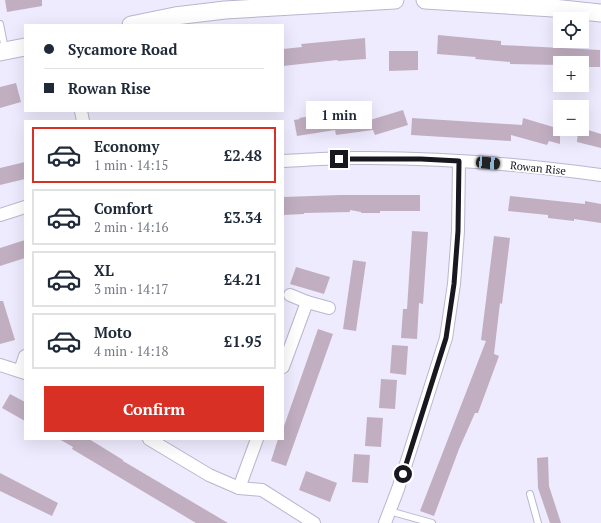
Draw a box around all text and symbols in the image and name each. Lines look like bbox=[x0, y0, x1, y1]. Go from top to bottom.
map controls bbox=[553, 12, 589, 136]
button: locate bbox=[553, 12, 589, 48]
text: Sycamore Road bbox=[68, 39, 177, 59]
button: + bbox=[553, 56, 589, 92]
text: Rowan Rise bbox=[68, 78, 151, 98]
button: − bbox=[553, 100, 589, 136]
callout: 1 min bbox=[306, 101, 372, 129]
text: 1 min bbox=[321, 106, 357, 124]
text: Economy bbox=[94, 136, 159, 156]
icon: car bbox=[46, 137, 82, 173]
text: £2.48 bbox=[224, 145, 262, 165]
route end bbox=[330, 150, 348, 168]
text: 1 min · 14:15 bbox=[94, 156, 168, 174]
car bbox=[476, 156, 500, 170]
street label: Rowan Rise bbox=[509, 158, 567, 178]
text: Comfort bbox=[94, 198, 153, 218]
icon: car bbox=[46, 199, 82, 235]
text: £3.34 bbox=[224, 207, 262, 227]
text: 2 min · 14:16 bbox=[94, 218, 168, 236]
text: XL bbox=[94, 260, 114, 280]
icon: car bbox=[46, 261, 82, 297]
text: £4.21 bbox=[224, 269, 262, 289]
text: 3 min · 14:17 bbox=[94, 280, 168, 298]
text: Moto bbox=[94, 322, 132, 342]
icon: car bbox=[46, 323, 82, 359]
text: £1.95 bbox=[224, 331, 262, 351]
text: 4 min · 14:18 bbox=[94, 342, 168, 360]
button: Confirm bbox=[44, 386, 264, 432]
route start bbox=[394, 465, 412, 483]

